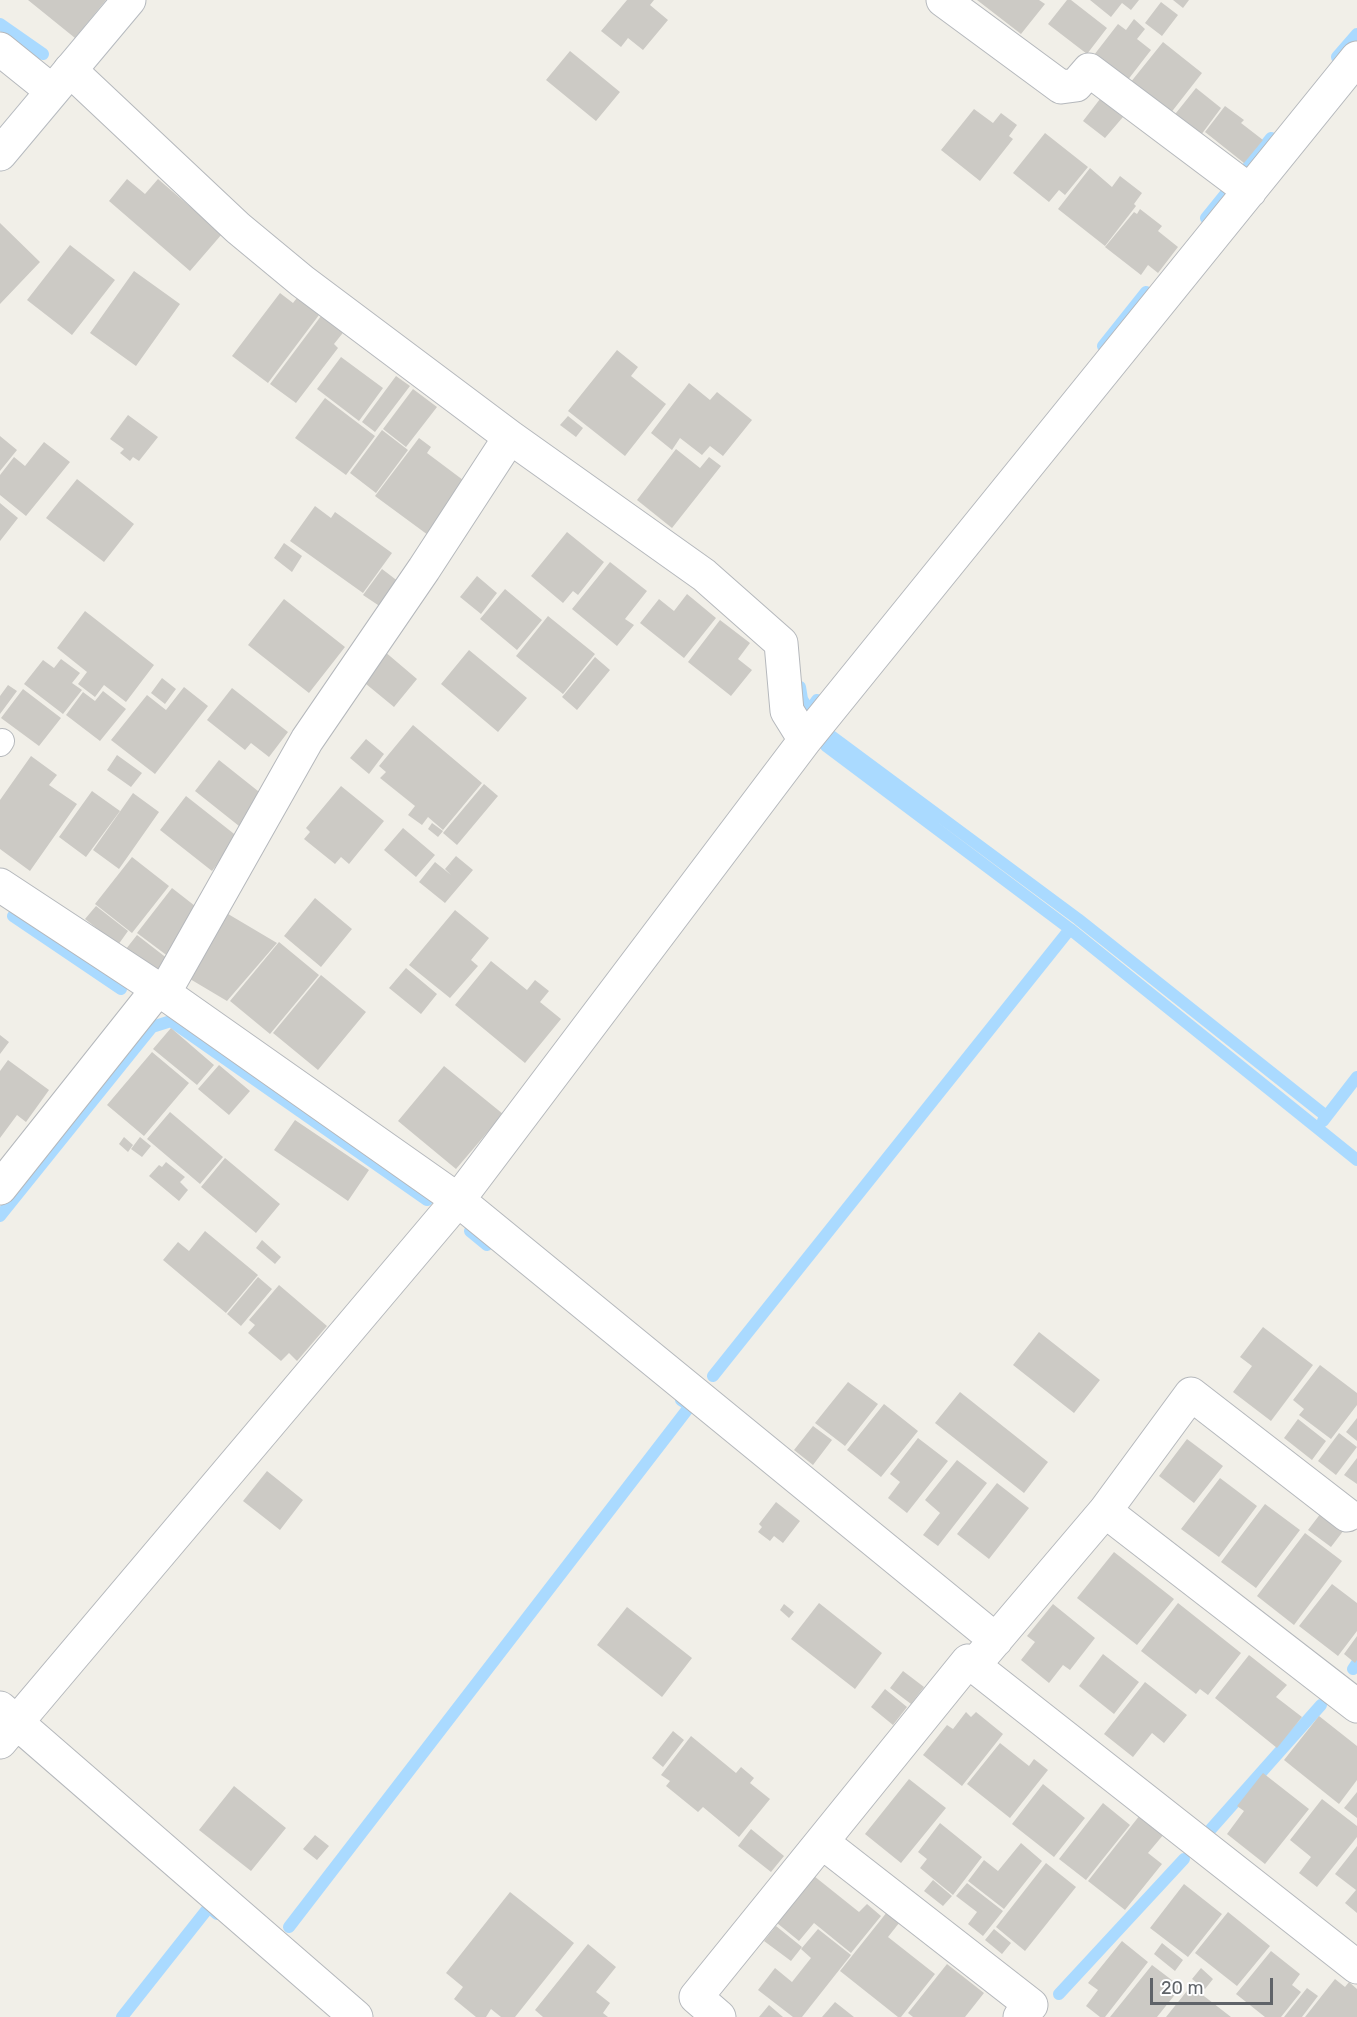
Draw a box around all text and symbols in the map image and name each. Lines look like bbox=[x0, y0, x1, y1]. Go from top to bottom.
scale bar bbox=[1153, 1966, 1276, 2004]
text: 20 m bbox=[1161, 1977, 1203, 1999]

